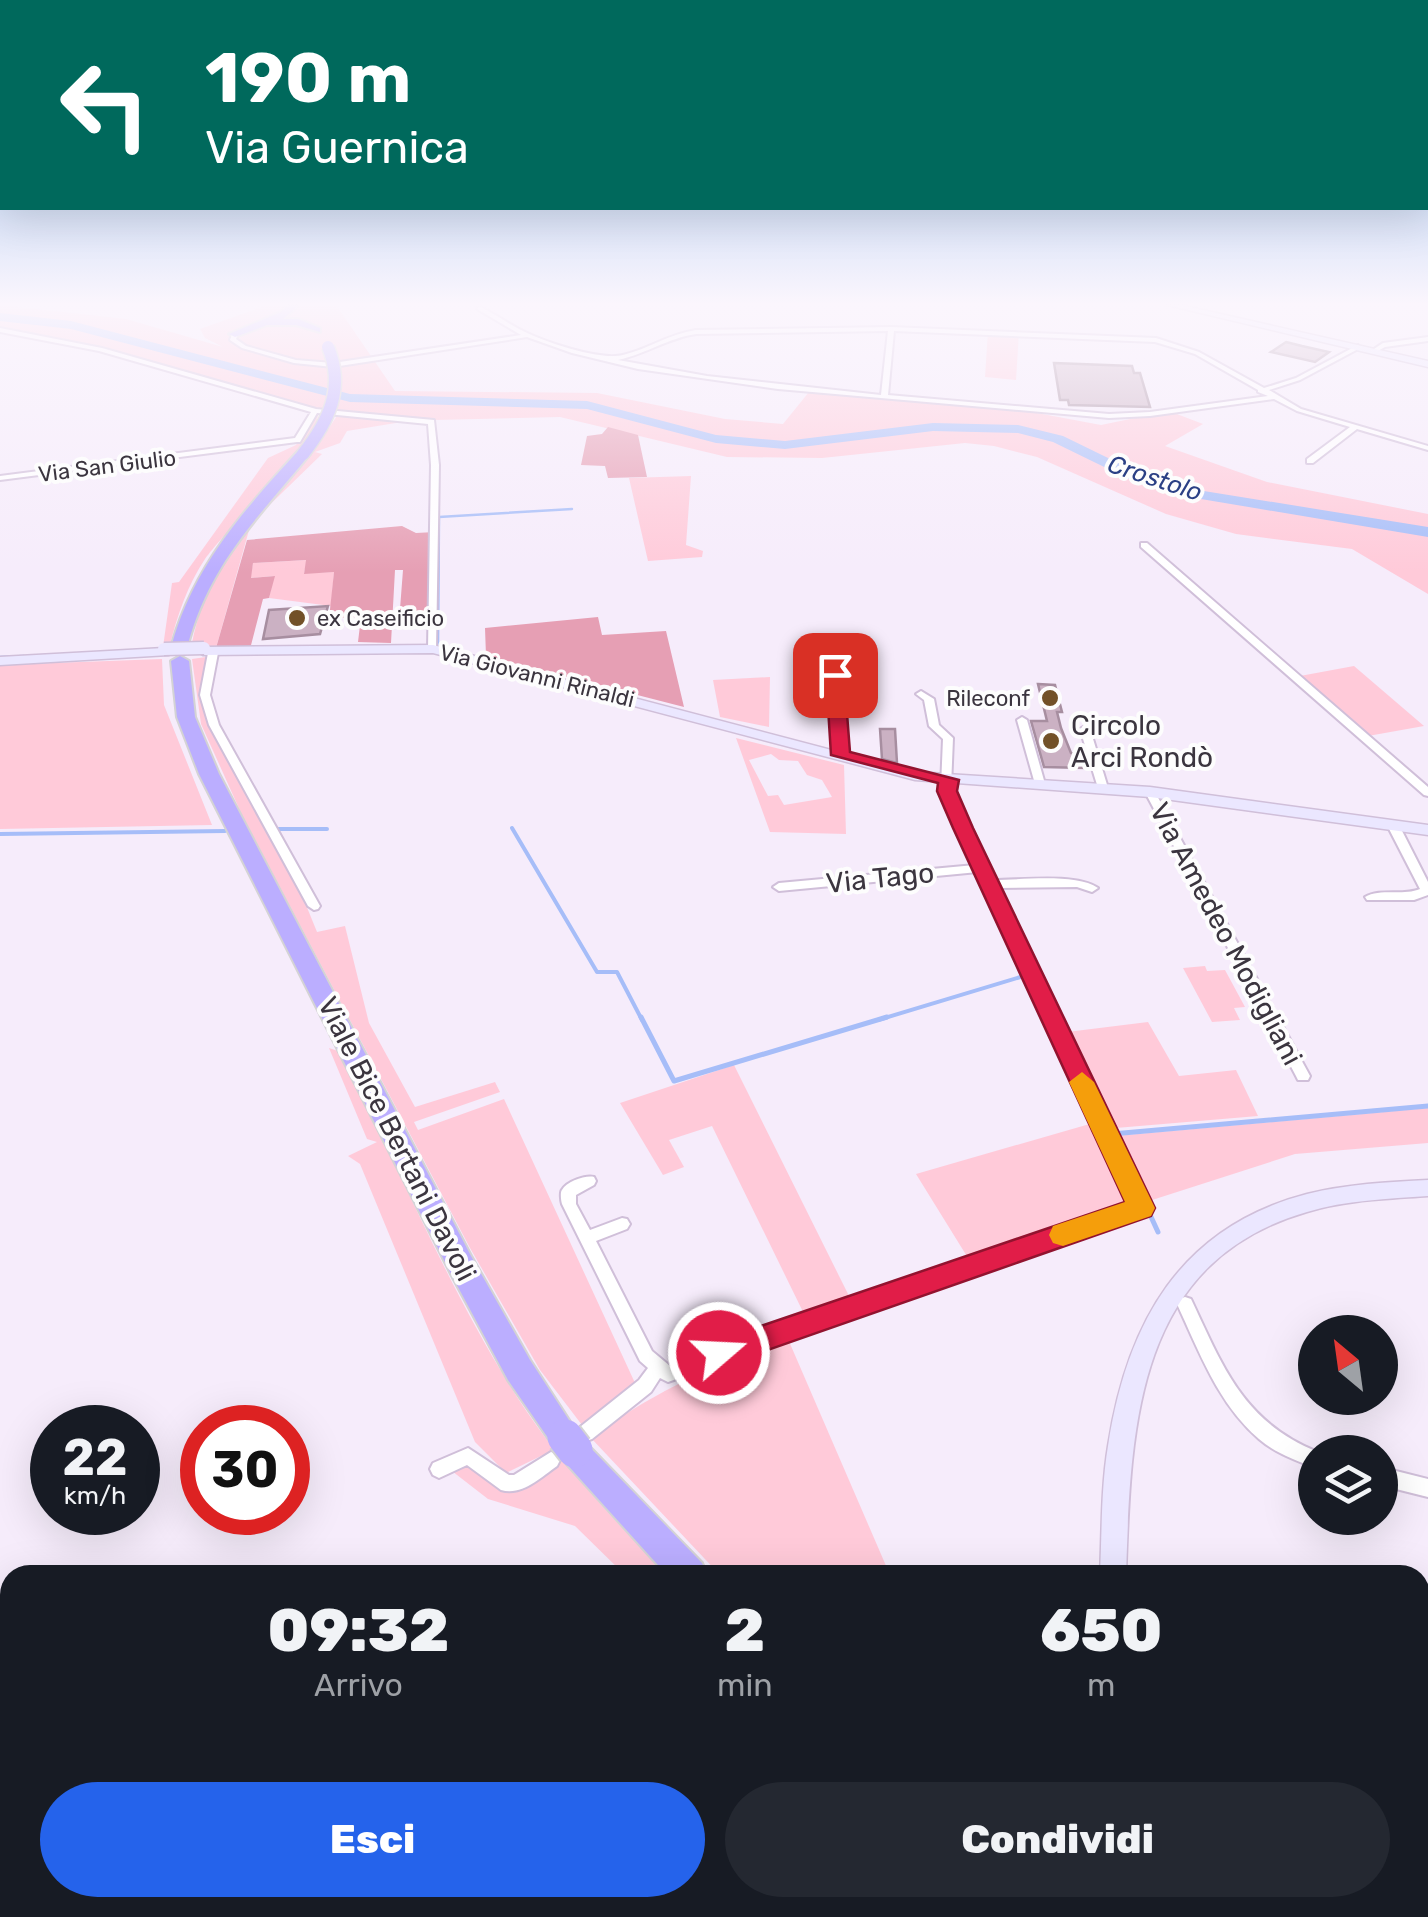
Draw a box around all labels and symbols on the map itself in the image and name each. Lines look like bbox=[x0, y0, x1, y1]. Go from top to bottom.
street label: Via San Giulio bbox=[37, 444, 177, 488]
water label: Crostolo bbox=[1104, 449, 1206, 507]
place label: ex Caseificio bbox=[317, 605, 444, 632]
marker: ex Caseificio bbox=[286, 607, 308, 629]
pin bbox=[793, 633, 878, 718]
street label: Via Giovanni Rinaldi bbox=[437, 639, 637, 713]
place label: Rileconf bbox=[946, 685, 1031, 712]
marker: Rileconf bbox=[1039, 687, 1061, 709]
place label: Circolo Arci Rondò bbox=[1071, 709, 1213, 774]
marker: Circolo Arci Rondò bbox=[1040, 730, 1062, 752]
street label: Via Amedeo Modigliani bbox=[1143, 797, 1309, 1071]
street label: Via Tago bbox=[824, 856, 936, 900]
street label: Viale Bice Bertani Davoli bbox=[311, 991, 483, 1287]
position arrow bbox=[667, 1301, 771, 1405]
north arrow bbox=[1298, 1315, 1398, 1415]
speed limit sign: 30 bbox=[180, 1405, 310, 1535]

